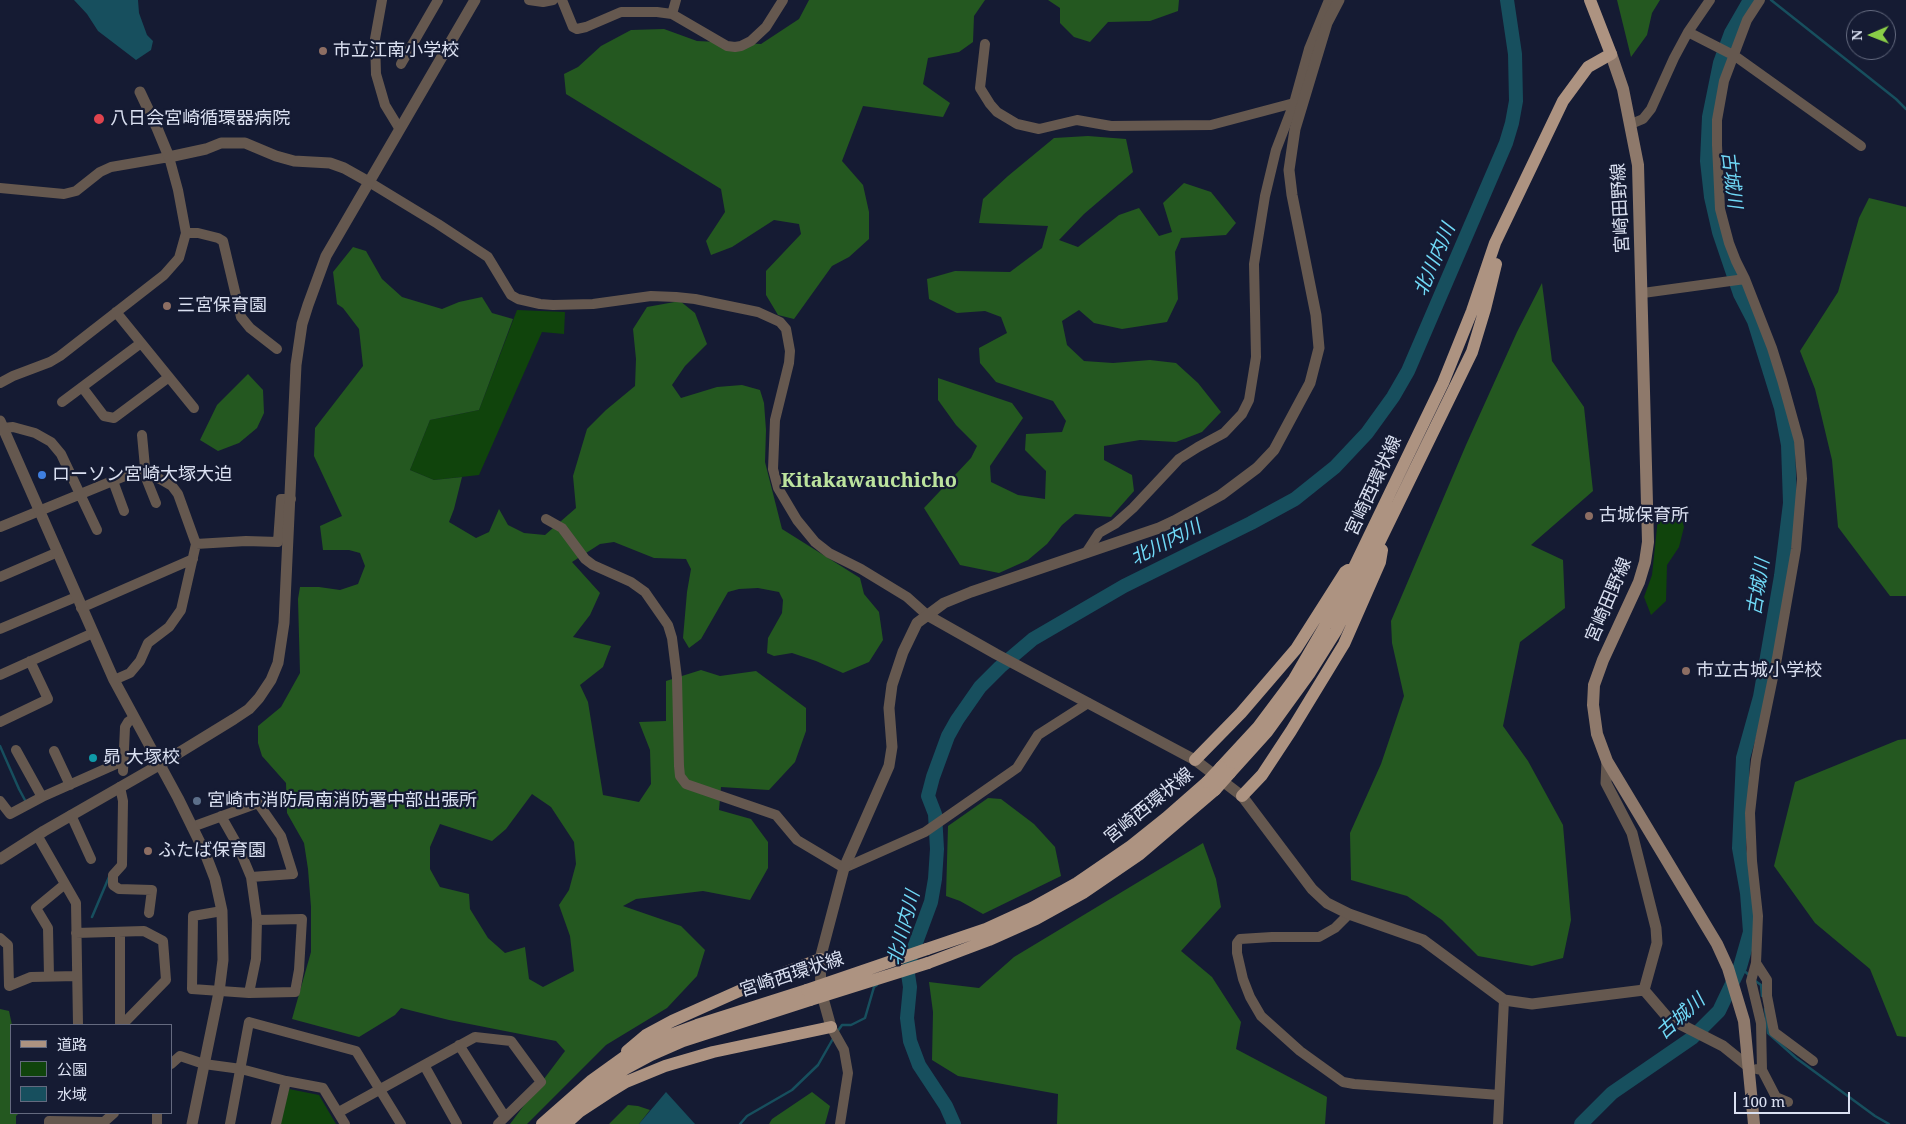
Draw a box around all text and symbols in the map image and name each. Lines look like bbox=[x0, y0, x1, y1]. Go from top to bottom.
north arrow bbox=[1846, 10, 1896, 60]
text: N bbox=[1847, 30, 1866, 41]
place label: 市立江南小学校 bbox=[333, 40, 459, 62]
marker: 市立江南小学校 bbox=[317, 45, 329, 57]
place label: 八日会宮崎循環器病院 bbox=[110, 108, 290, 130]
marker: 八日会宮崎循環器病院 bbox=[92, 112, 106, 126]
water label: 古城川 bbox=[1716, 150, 1746, 210]
street label: 宮崎田野線 bbox=[1608, 162, 1634, 254]
water label: 北川内川 bbox=[1410, 221, 1460, 299]
place label: 三宮保育園 bbox=[177, 295, 267, 317]
marker: 三宮保育園 bbox=[161, 300, 173, 312]
street label: 宮崎西環状線 bbox=[1341, 432, 1407, 540]
place label: ローソン宮崎大塚大迫 bbox=[52, 464, 232, 486]
marker: ローソン宮崎大塚大迫 bbox=[36, 469, 48, 481]
district label: Kitakawauchicho bbox=[781, 469, 957, 493]
place label: 古城保育所 bbox=[1599, 505, 1689, 527]
marker: 古城保育所 bbox=[1583, 510, 1595, 522]
water label: 北川内川 bbox=[1127, 516, 1205, 570]
street label: 宮崎田野線 bbox=[1581, 554, 1637, 646]
water label: 古城川 bbox=[1743, 557, 1775, 617]
place label: 市立古城小学校 bbox=[1696, 660, 1822, 682]
marker: 市立古城小学校 bbox=[1680, 665, 1692, 677]
place label: 昴 大塚校 bbox=[103, 747, 180, 769]
marker: 昴 大塚校 bbox=[87, 752, 99, 764]
street label: 宮崎西環状線 bbox=[1100, 764, 1198, 848]
place label: 宮崎市消防局南消防署中部出張所 bbox=[207, 790, 477, 812]
marker: 宮崎市消防局南消防署中部出張所 bbox=[191, 795, 203, 807]
place label: ふたば保育園 bbox=[158, 840, 266, 862]
marker: ふたば保育園 bbox=[142, 845, 154, 857]
water label: 北川内川 bbox=[883, 888, 925, 968]
street label: 宮崎西環状線 bbox=[737, 948, 847, 1002]
water label: 古城川 bbox=[1652, 989, 1710, 1045]
legend bbox=[10, 1024, 172, 1114]
text: 道路 bbox=[57, 1034, 87, 1054]
text: 公園 bbox=[57, 1059, 87, 1079]
scale bar bbox=[1736, 1082, 1852, 1114]
text: 水域 bbox=[57, 1084, 87, 1104]
text: 100 m bbox=[1742, 1091, 1785, 1111]

